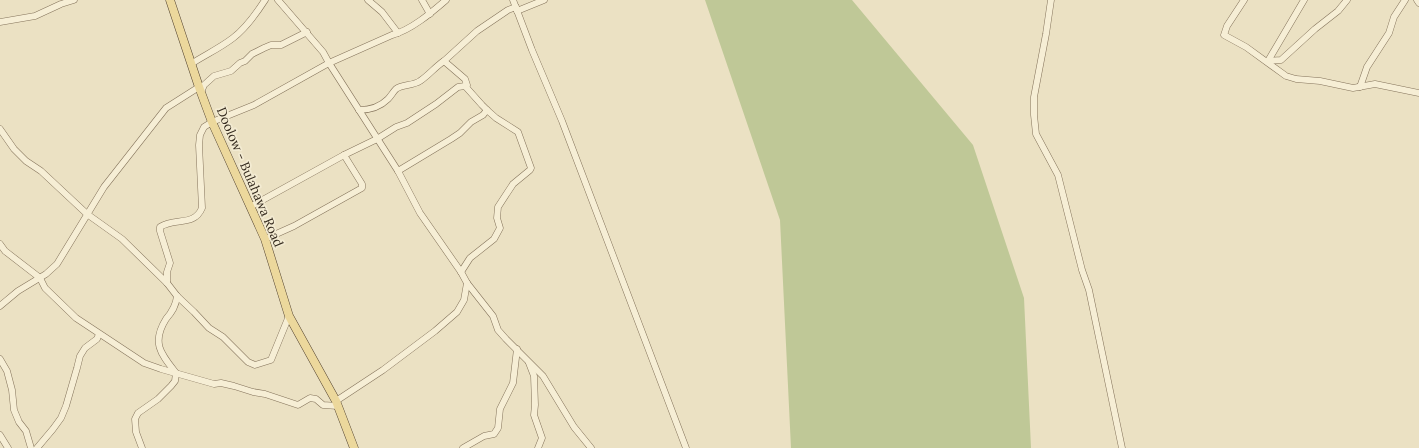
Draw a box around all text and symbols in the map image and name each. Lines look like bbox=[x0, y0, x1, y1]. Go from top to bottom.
street label: Doolow - Bulahawa Road bbox=[213, 104, 287, 250]

